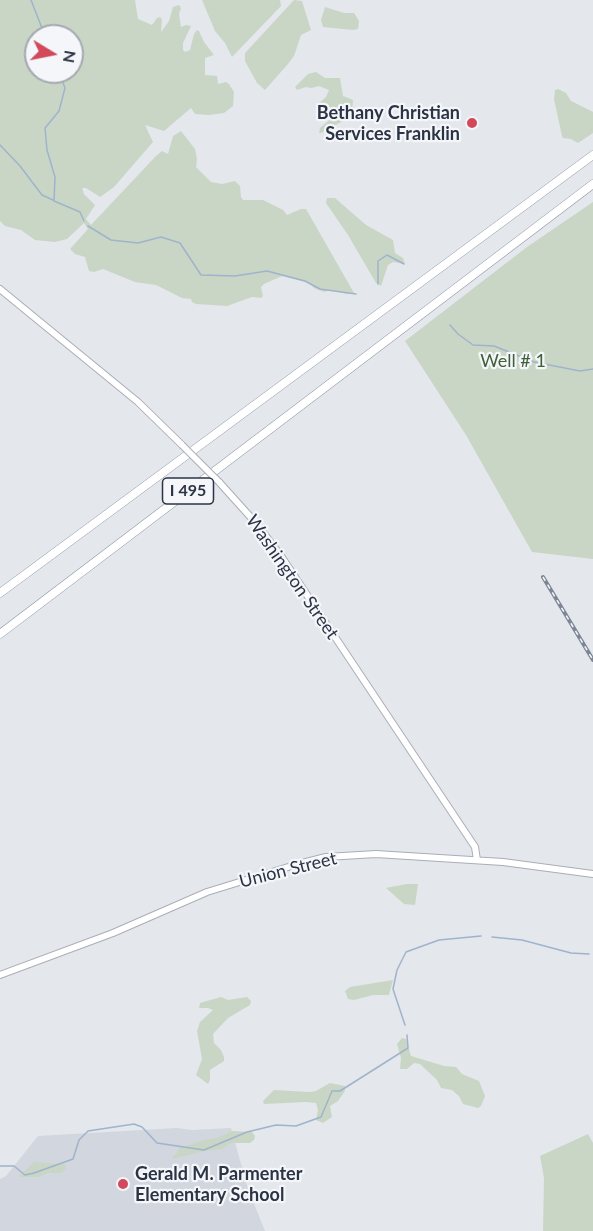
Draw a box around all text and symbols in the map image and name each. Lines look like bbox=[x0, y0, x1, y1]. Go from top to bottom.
north arrow bbox=[24, 24, 84, 84]
text: N bbox=[60, 49, 81, 65]
place label: Bethany Christian Services Franklin bbox=[317, 102, 460, 144]
marker: Bethany Christian Services Franklin bbox=[465, 116, 479, 130]
park label: Well # 1 bbox=[480, 350, 546, 372]
road number: I 495 bbox=[162, 478, 213, 504]
street label: Washington Street bbox=[241, 511, 343, 643]
street label: Union Street bbox=[237, 847, 339, 893]
place label: Gerald M. Parmenter Elementary School bbox=[135, 1163, 302, 1206]
marker: Gerald M. Parmenter Elementary School bbox=[116, 1177, 130, 1191]

